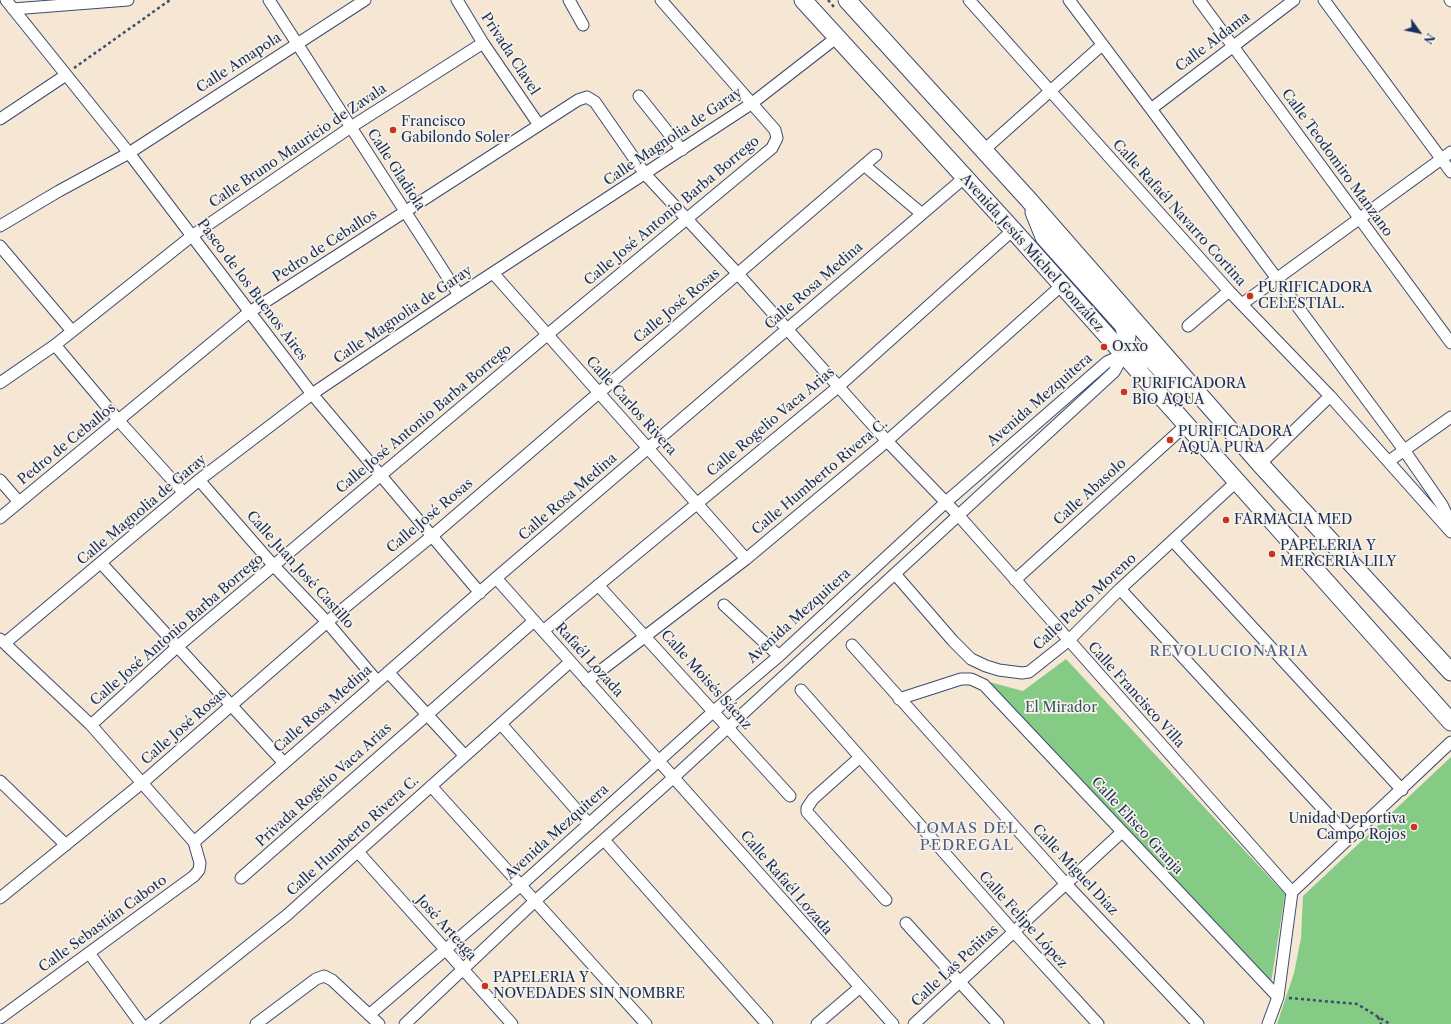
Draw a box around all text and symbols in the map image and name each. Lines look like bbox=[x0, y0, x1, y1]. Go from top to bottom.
street label: Calle Aldama bbox=[1172, 9, 1254, 75]
street label: Privada Clavel bbox=[477, 10, 543, 98]
north arrow bbox=[1399, 12, 1439, 52]
street label: Calle Amapola bbox=[193, 29, 285, 97]
text: N bbox=[1421, 31, 1438, 46]
street label: Calle Bruno Mauricio de Zavala bbox=[206, 80, 390, 212]
street label: Calle Magnolia de Garay bbox=[601, 84, 745, 190]
street label: Calle Teodomiro Manzano bbox=[1278, 86, 1396, 240]
place label: Francisco Gabilondo Soler bbox=[401, 114, 510, 146]
marker: Francisco Gabilondo Soler bbox=[388, 125, 398, 135]
street label: Calle Gladiola bbox=[363, 126, 429, 214]
street label: Calle José Antonio Barba Borrego bbox=[581, 133, 763, 289]
street label: Calle Rafaél Navarro Cortina bbox=[1109, 136, 1249, 290]
street label: Avenida Jesús Michel González bbox=[957, 171, 1107, 335]
street label: Pedro de Ceballos bbox=[270, 206, 380, 286]
street label: Paseo de los Buenos Aires bbox=[193, 216, 311, 364]
street label: Calle Rosa Medina bbox=[761, 239, 867, 333]
street label: Calle Magnolia de Garay bbox=[331, 262, 475, 368]
street label: Calle José Rosas bbox=[630, 265, 724, 347]
place label: PURIFICADORA CELESTIAL. bbox=[1258, 280, 1372, 312]
marker: PURIFICADORA CELESTIAL. bbox=[1245, 291, 1255, 301]
place label: Oxxo bbox=[1112, 339, 1148, 355]
street label: Calle José Antonio Barba Borrego bbox=[333, 341, 515, 497]
marker: Oxxo bbox=[1099, 342, 1109, 352]
street label: Avenida Mezquitera bbox=[984, 350, 1096, 450]
street label: Calle Carlos Rivera bbox=[582, 353, 680, 459]
street label: Calle Rogelio Vaca Arias bbox=[704, 364, 838, 480]
place label: PURIFICADORA BIO AQUA bbox=[1132, 376, 1246, 408]
marker: PURIFICADORA BIO AQUA bbox=[1119, 387, 1129, 397]
street label: Pedro de Ceballos bbox=[15, 399, 119, 489]
street label: Calle Humberto Rivera C. bbox=[749, 415, 891, 539]
place label: PURIFICADORA AQUA PURA bbox=[1178, 424, 1292, 456]
marker: PURIFICADORA AQUA PURA bbox=[1165, 435, 1175, 445]
street label: Calle Rosa Medina bbox=[515, 450, 621, 544]
street label: Calle Magnolia de Garay bbox=[74, 451, 210, 569]
street label: Calle Abasolo bbox=[1050, 455, 1130, 529]
street label: Calle José Rosas bbox=[383, 475, 477, 557]
street label: Calle Juan José Castillo bbox=[243, 508, 357, 632]
place label: FARMACIA MED bbox=[1234, 512, 1352, 528]
marker: FARMACIA MED bbox=[1221, 515, 1231, 525]
place label: PAPELERIA Y MERCERIA LILY bbox=[1280, 538, 1396, 570]
marker: PAPELERIA Y MERCERIA LILY bbox=[1267, 549, 1277, 559]
street label: Calle José Antonio Barba Borrego bbox=[87, 550, 267, 710]
street label: Calle Pedro Moreno bbox=[1030, 550, 1140, 654]
street label: Avenida Mezquitera bbox=[744, 565, 854, 667]
street label: Rafaél Lozada bbox=[551, 619, 627, 701]
street label: Calle Moisés Sáenz bbox=[657, 627, 755, 733]
street label: Calle Francisco Villa bbox=[1084, 639, 1188, 751]
district label: REVOLUCIONARIA bbox=[1149, 643, 1309, 661]
street label: Calle Rosa Medina bbox=[270, 662, 376, 756]
street label: Calle José Rosas bbox=[138, 685, 230, 769]
park label: El Mirador bbox=[1025, 700, 1097, 716]
street label: Privada Rogelio Vaca Arias bbox=[253, 720, 395, 850]
street label: Calle Humberto Rivera C. bbox=[284, 772, 422, 900]
street label: Calle Eliseo Granja bbox=[1088, 774, 1186, 878]
street label: Avenida Mezquitera bbox=[502, 781, 612, 883]
place label: Unidad Deportiva Campo Rojos bbox=[1288, 811, 1406, 844]
district label: LOMAS DEL PEDREGAL bbox=[916, 820, 1018, 855]
street label: Calle Miguel Díaz bbox=[1028, 821, 1122, 919]
marker: Unidad Deportiva Campo Rojos bbox=[1409, 822, 1419, 832]
street label: Calle Rafaél Lozada bbox=[736, 828, 836, 938]
street label: Calle Felipe López bbox=[975, 868, 1071, 972]
street label: Calle Sebastián Caboto bbox=[36, 872, 170, 976]
street label: José Arteaga bbox=[412, 892, 480, 964]
street label: Calle Las Peñitas bbox=[908, 922, 1002, 1010]
place label: PAPELERIA Y NOVEDADES SIN NOMBRE bbox=[493, 970, 685, 1002]
marker: PAPELERIA Y NOVEDADES SIN NOMBRE bbox=[480, 981, 490, 991]

